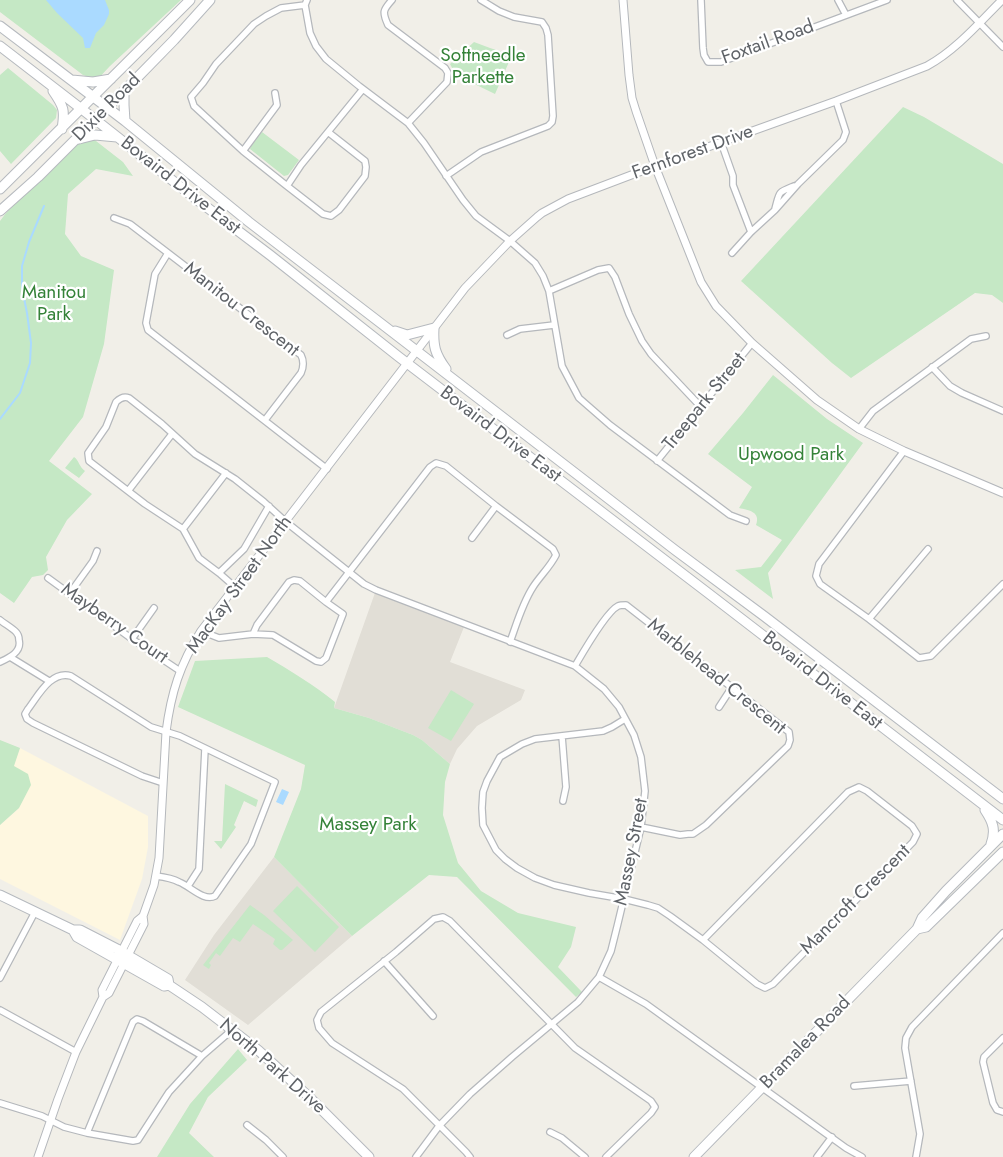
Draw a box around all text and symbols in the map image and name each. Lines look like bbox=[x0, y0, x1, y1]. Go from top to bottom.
street label: Foxtail Road bbox=[719, 16, 817, 70]
park label: Softneedle Parkette bbox=[440, 45, 526, 89]
street label: Dixie Road bbox=[68, 69, 146, 147]
street label: Fernforest Drive bbox=[629, 121, 757, 185]
street label: Bovaird Drive East bbox=[115, 132, 245, 240]
street label: Manitou Crescent bbox=[179, 258, 303, 362]
park label: Manitou Park bbox=[22, 282, 86, 326]
street label: Treepark Street bbox=[659, 349, 751, 455]
street label: Bovaird Drive East bbox=[435, 382, 565, 488]
park label: Upwood Park bbox=[738, 444, 844, 466]
street label: MacKay Street North bbox=[182, 512, 298, 658]
street label: Mayberry Court bbox=[56, 579, 172, 669]
street label: Marblehead Crescent bbox=[642, 614, 790, 740]
street label: Bovaird Drive East bbox=[757, 627, 887, 735]
street label: Massey Street bbox=[610, 796, 654, 908]
park label: Massey Park bbox=[319, 814, 417, 836]
street label: Mancroft Crescent bbox=[796, 840, 916, 960]
street label: Bramalea Road bbox=[756, 992, 856, 1094]
street label: North Park Drive bbox=[214, 1015, 330, 1119]

